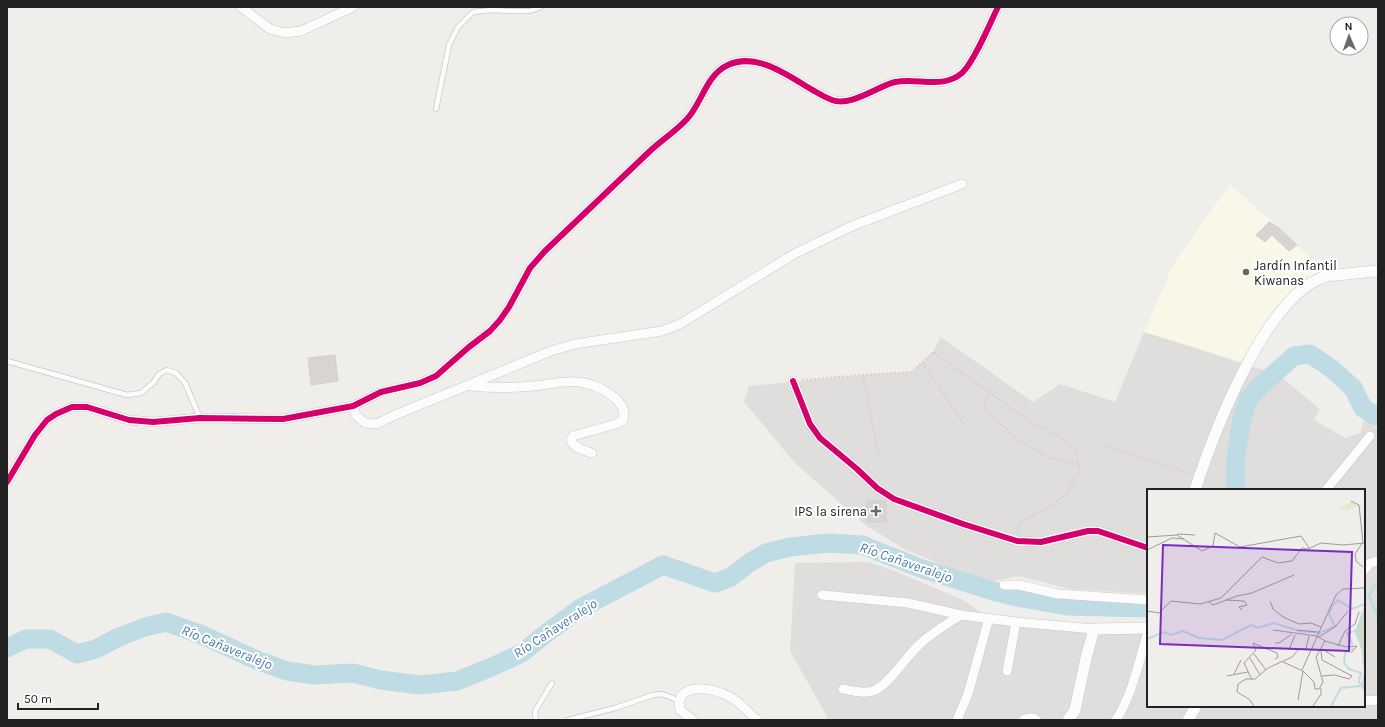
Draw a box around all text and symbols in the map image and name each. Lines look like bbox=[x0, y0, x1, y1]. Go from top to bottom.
north arrow bbox=[1329, 16, 1369, 56]
text: N bbox=[1344, 20, 1353, 33]
place label: Jardín Infantil Kiwanas bbox=[1254, 258, 1337, 288]
marker: Jardín Infantil Kiwanas bbox=[1241, 267, 1251, 277]
inset map bbox=[1147, 489, 1365, 707]
place label: IPS la sirena bbox=[794, 504, 867, 519]
marker: IPS la sirena bbox=[870, 505, 882, 517]
water label: Río Cañaveralejo bbox=[858, 539, 954, 586]
water label: Río Cañaveralejo bbox=[510, 595, 600, 662]
water label: Río Cañaveralejo bbox=[179, 622, 275, 673]
scale bar bbox=[18, 685, 98, 711]
text: 50 m bbox=[24, 692, 52, 706]

